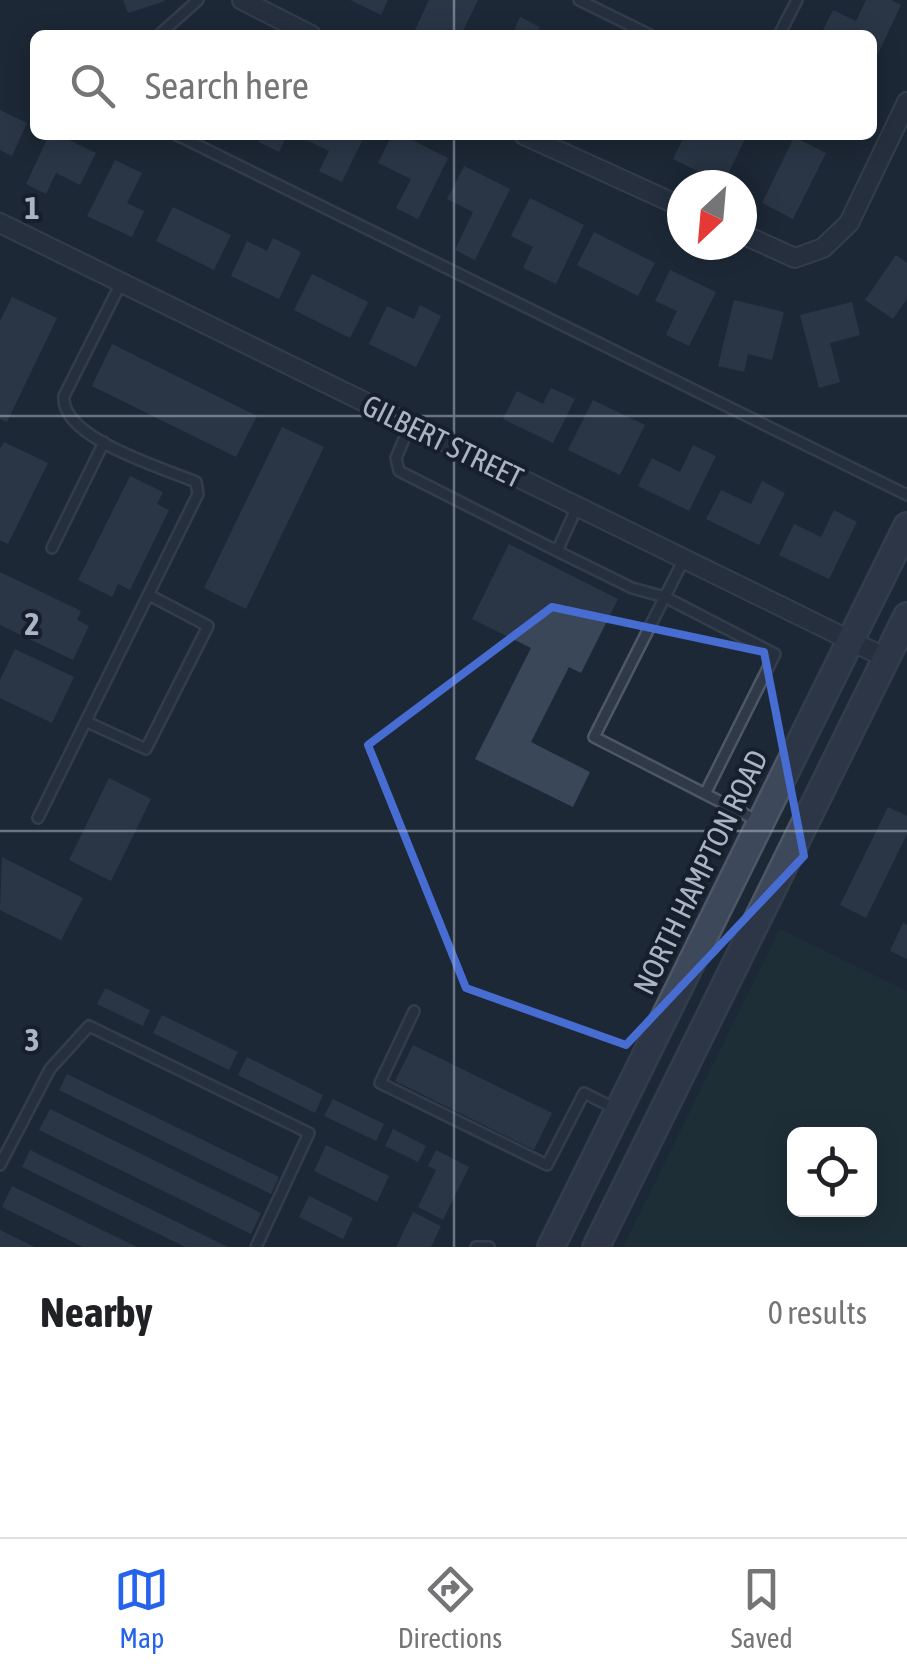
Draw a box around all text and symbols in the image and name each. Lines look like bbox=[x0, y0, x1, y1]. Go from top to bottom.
search box bbox=[30, 30, 877, 140]
icon: search bbox=[65, 58, 120, 113]
text: Search here bbox=[145, 64, 309, 107]
north arrow bbox=[667, 170, 757, 260]
text: 1 bbox=[24, 189, 40, 226]
street label: GILBERT STREET bbox=[357, 388, 529, 494]
text: 2 bbox=[24, 605, 40, 642]
street label: NORTH HAMPTON ROAD bbox=[626, 744, 774, 1000]
text: 3 bbox=[24, 1021, 40, 1058]
map controls bbox=[787, 1127, 877, 1217]
button: locate bbox=[787, 1127, 877, 1217]
text: Nearby bbox=[40, 1288, 153, 1336]
text: 0 results bbox=[768, 1294, 867, 1331]
tab: Map bbox=[114, 1562, 169, 1654]
tab: Directions bbox=[398, 1562, 502, 1654]
tab: Saved bbox=[731, 1562, 793, 1654]

